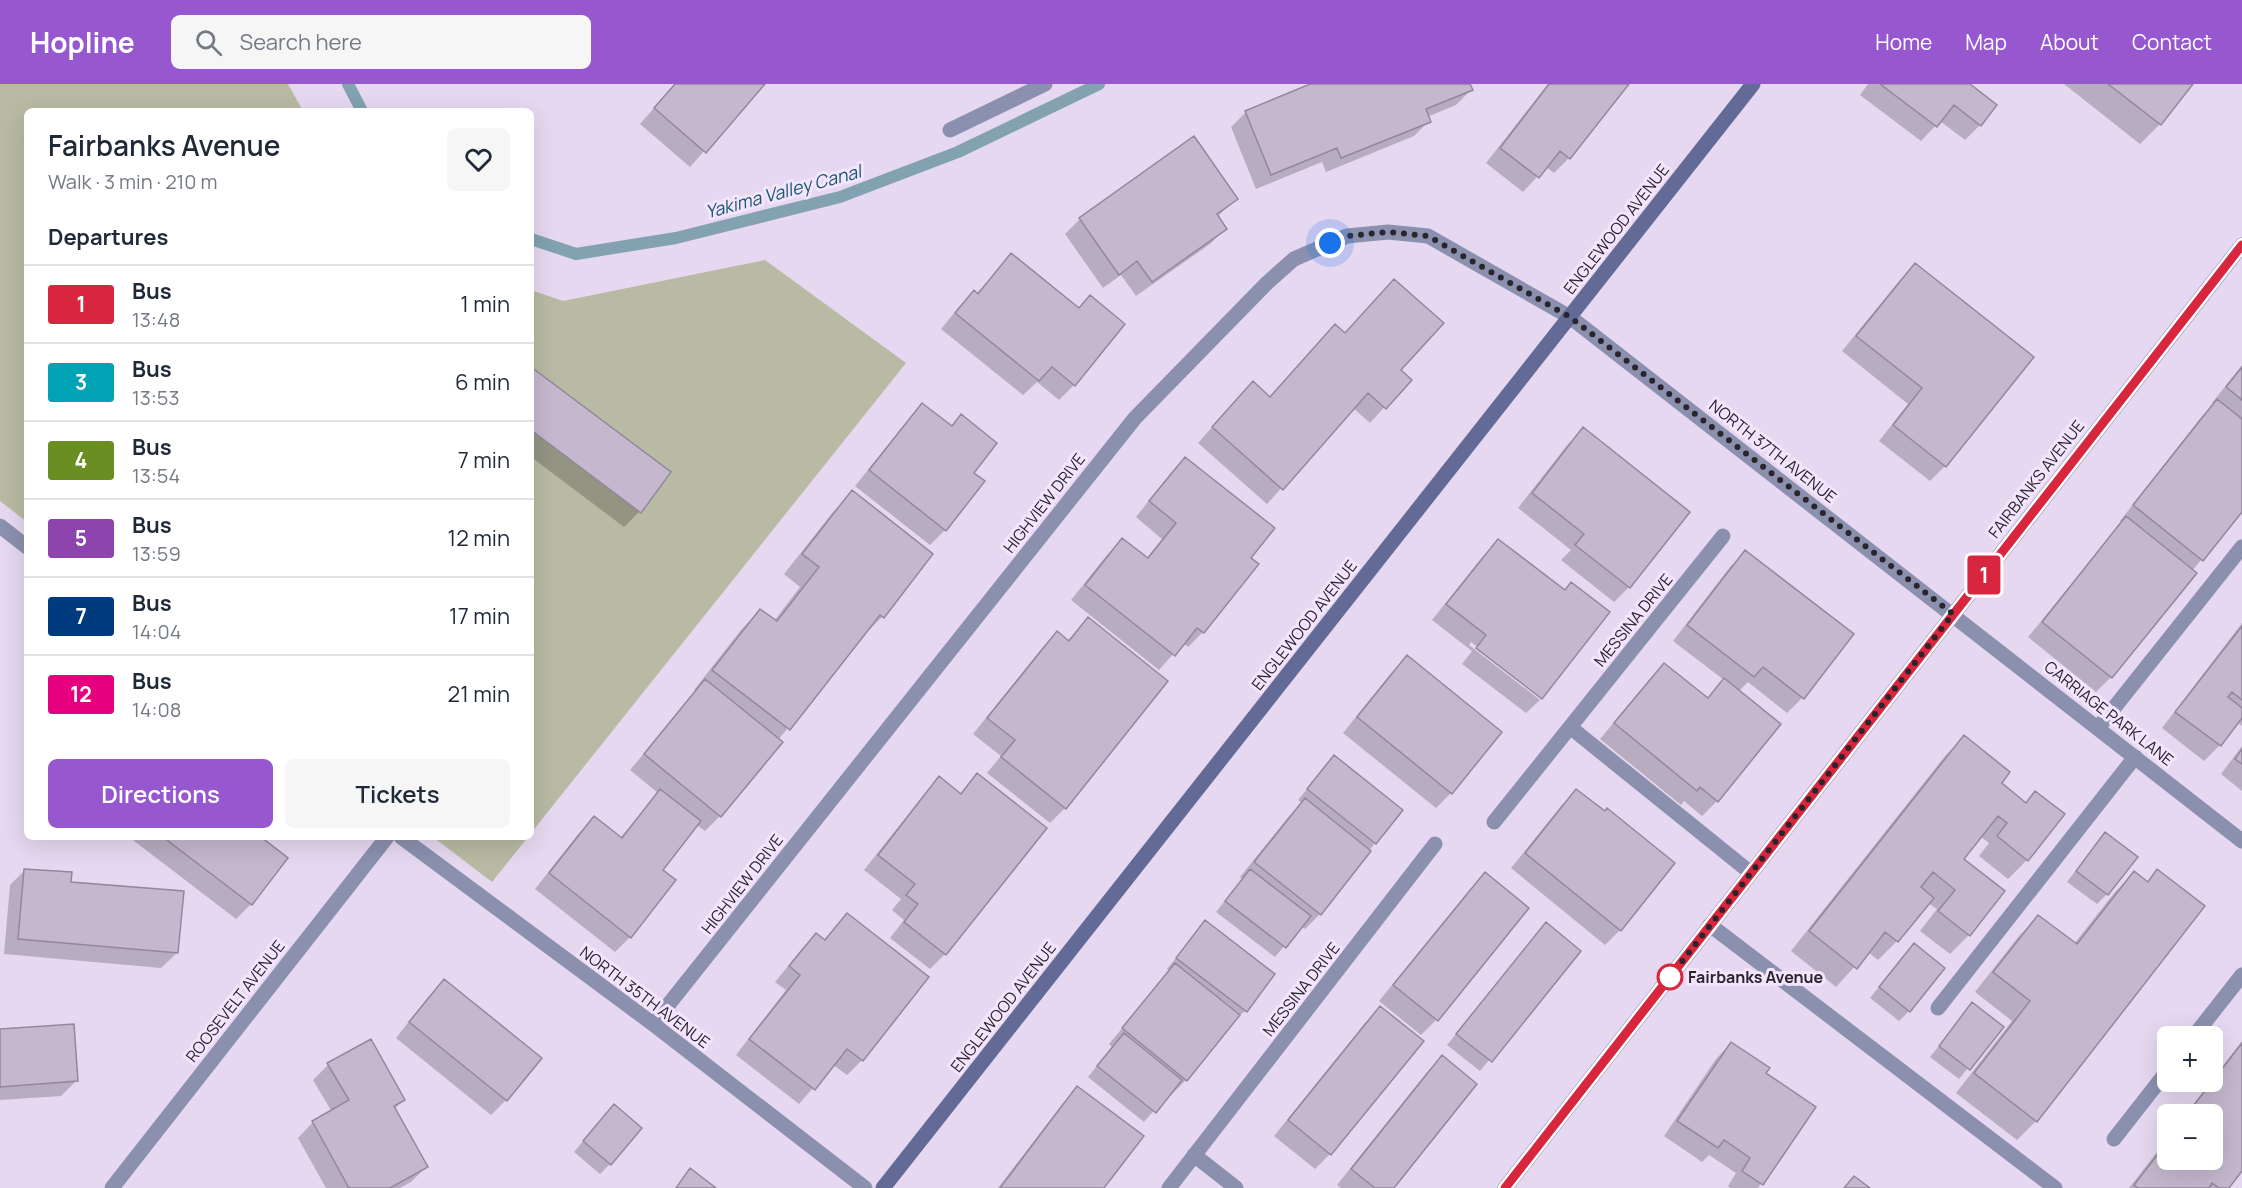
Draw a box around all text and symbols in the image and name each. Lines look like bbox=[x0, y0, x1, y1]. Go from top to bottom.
search box bbox=[171, 15, 591, 69]
text: Hopline bbox=[30, 23, 135, 61]
icon: search bbox=[192, 26, 225, 59]
text: Search here bbox=[240, 27, 362, 57]
text: Home bbox=[1875, 28, 1932, 56]
text: Map bbox=[1965, 28, 2007, 56]
text: About bbox=[2040, 28, 2099, 56]
text: Contact bbox=[2132, 28, 2212, 56]
text: Fairbanks Avenue bbox=[48, 126, 281, 164]
button: heart bbox=[447, 128, 510, 191]
water label: Yakima Valley Canal bbox=[703, 158, 866, 223]
street label: ENGLEWOOD AVENUE bbox=[1558, 159, 1674, 299]
text: Walk · 3 min · 210 m bbox=[48, 168, 218, 195]
text: Departures bbox=[48, 222, 168, 252]
your location bbox=[1315, 228, 1345, 258]
text: Bus bbox=[132, 276, 172, 306]
text: 1 min bbox=[460, 289, 510, 319]
text: 1 bbox=[76, 290, 86, 318]
text: 13:48 bbox=[132, 306, 180, 333]
text: Bus bbox=[132, 354, 172, 384]
text: 6 min bbox=[455, 367, 510, 397]
text: 3 bbox=[75, 368, 87, 396]
text: 13:53 bbox=[132, 384, 179, 411]
street label: NORTH 37TH AVENUE bbox=[1705, 394, 1841, 508]
street label: FAIRBANKS AVENUE bbox=[1983, 416, 2089, 542]
text: Bus bbox=[132, 432, 172, 462]
text: 7 min bbox=[458, 445, 510, 475]
text: 4 bbox=[75, 446, 87, 474]
street label: HIGHVIEW DRIVE bbox=[998, 449, 1090, 557]
text: 13:54 bbox=[132, 462, 180, 489]
text: Bus bbox=[132, 510, 172, 540]
text: 12 min bbox=[448, 523, 510, 553]
text: 5 bbox=[75, 524, 87, 552]
text: 13:59 bbox=[132, 540, 181, 567]
street label: ENGLEWOOD AVENUE bbox=[1246, 555, 1362, 695]
line badge: 1 bbox=[1964, 556, 2004, 594]
text: 1 bbox=[1979, 561, 1989, 589]
street label: MESSINA DRIVE bbox=[1589, 569, 1677, 671]
text: Bus bbox=[132, 588, 172, 618]
text: 17 min bbox=[449, 601, 510, 631]
text: 7 bbox=[75, 602, 87, 630]
text: 14:04 bbox=[132, 618, 182, 645]
street label: CARRIAGE PARK LANE bbox=[2040, 656, 2178, 770]
text: Bus bbox=[132, 666, 172, 696]
text: 21 min bbox=[448, 679, 510, 709]
text: 12 bbox=[70, 680, 92, 708]
text: 14:08 bbox=[132, 696, 181, 723]
button: Directions bbox=[48, 759, 273, 828]
button: Tickets bbox=[285, 759, 510, 828]
street label: HIGHVIEW DRIVE bbox=[696, 830, 788, 938]
street label: ROOSEVELT AVENUE bbox=[180, 936, 290, 1066]
street label: ENGLEWOOD AVENUE bbox=[945, 937, 1061, 1077]
street label: MESSINA DRIVE bbox=[1257, 938, 1345, 1040]
street label: NORTH 35TH AVENUE bbox=[576, 941, 714, 1053]
marker: Fairbanks Avenue bbox=[1657, 964, 1683, 990]
place label: Fairbanks Avenue bbox=[1688, 966, 1824, 988]
map controls bbox=[2157, 1026, 2223, 1170]
button: + bbox=[2157, 1026, 2223, 1092]
button: − bbox=[2157, 1104, 2223, 1170]

